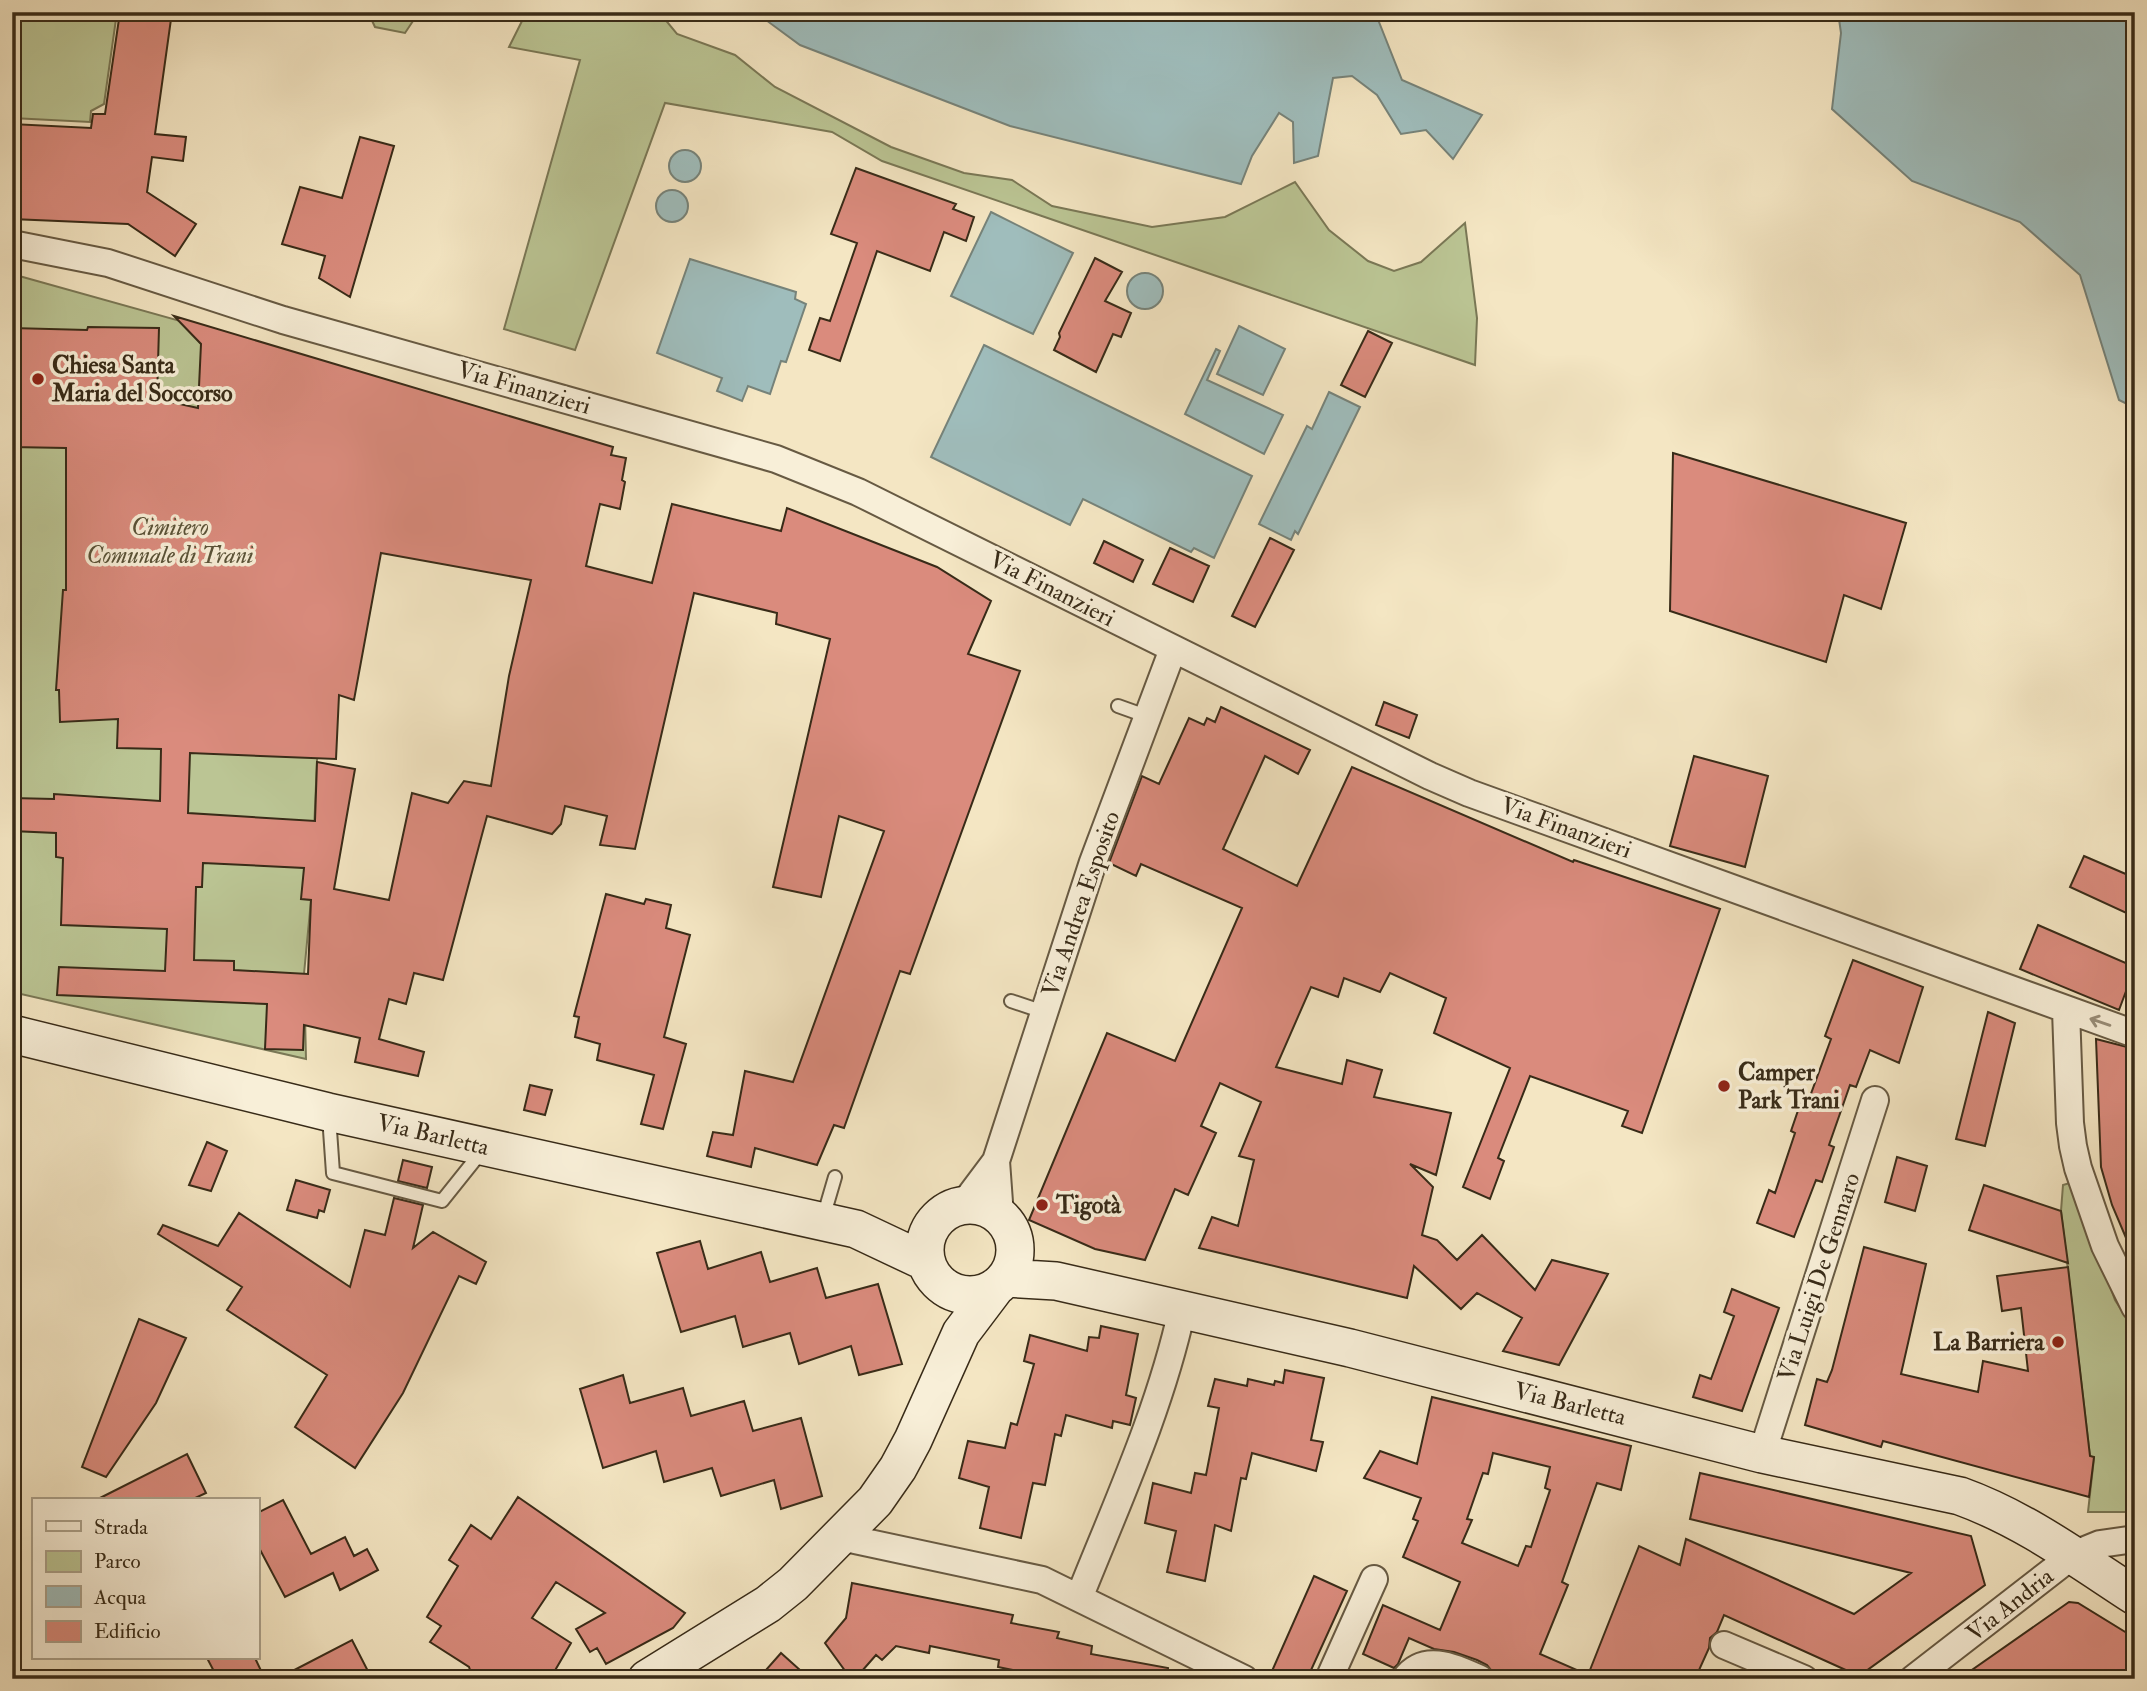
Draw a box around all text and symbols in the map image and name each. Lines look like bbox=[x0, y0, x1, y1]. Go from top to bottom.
place label: Chiesa Santa Maria del Soccorso bbox=[51, 350, 233, 409]
street label: Via Finanzieri bbox=[454, 354, 594, 422]
marker: Chiesa Santa Maria del Soccorso bbox=[30, 371, 46, 387]
park label: Cimitero Comunale di Trani bbox=[86, 512, 254, 571]
street label: Via Finanzieri bbox=[984, 544, 1120, 634]
street label: Via Finanzieri bbox=[1496, 790, 1636, 866]
street label: Via Andrea Esposito bbox=[1035, 807, 1127, 1001]
one-way arrow bbox=[2090, 1015, 2112, 1027]
place label: Camper Park Trani bbox=[1738, 1057, 1840, 1116]
marker: Camper Park Trani bbox=[1716, 1078, 1732, 1094]
street label: Via Barletta bbox=[374, 1107, 493, 1163]
street label: Via Luigi De Gennaro bbox=[1771, 1169, 1867, 1385]
place label: Tigotà bbox=[1055, 1190, 1122, 1221]
marker: Tigotà bbox=[1034, 1197, 1050, 1213]
place label: La Barriera bbox=[1933, 1327, 2045, 1358]
marker: La Barriera bbox=[2050, 1334, 2066, 1350]
street label: Via Barletta bbox=[1511, 1375, 1630, 1433]
legend bbox=[32, 1498, 259, 1660]
text: Strada bbox=[94, 1514, 148, 1541]
text: Parco bbox=[94, 1548, 141, 1575]
street label: Via Andria bbox=[1960, 1560, 2061, 1649]
text: Acqua bbox=[93, 1584, 147, 1611]
text: Edificio bbox=[94, 1618, 161, 1645]

